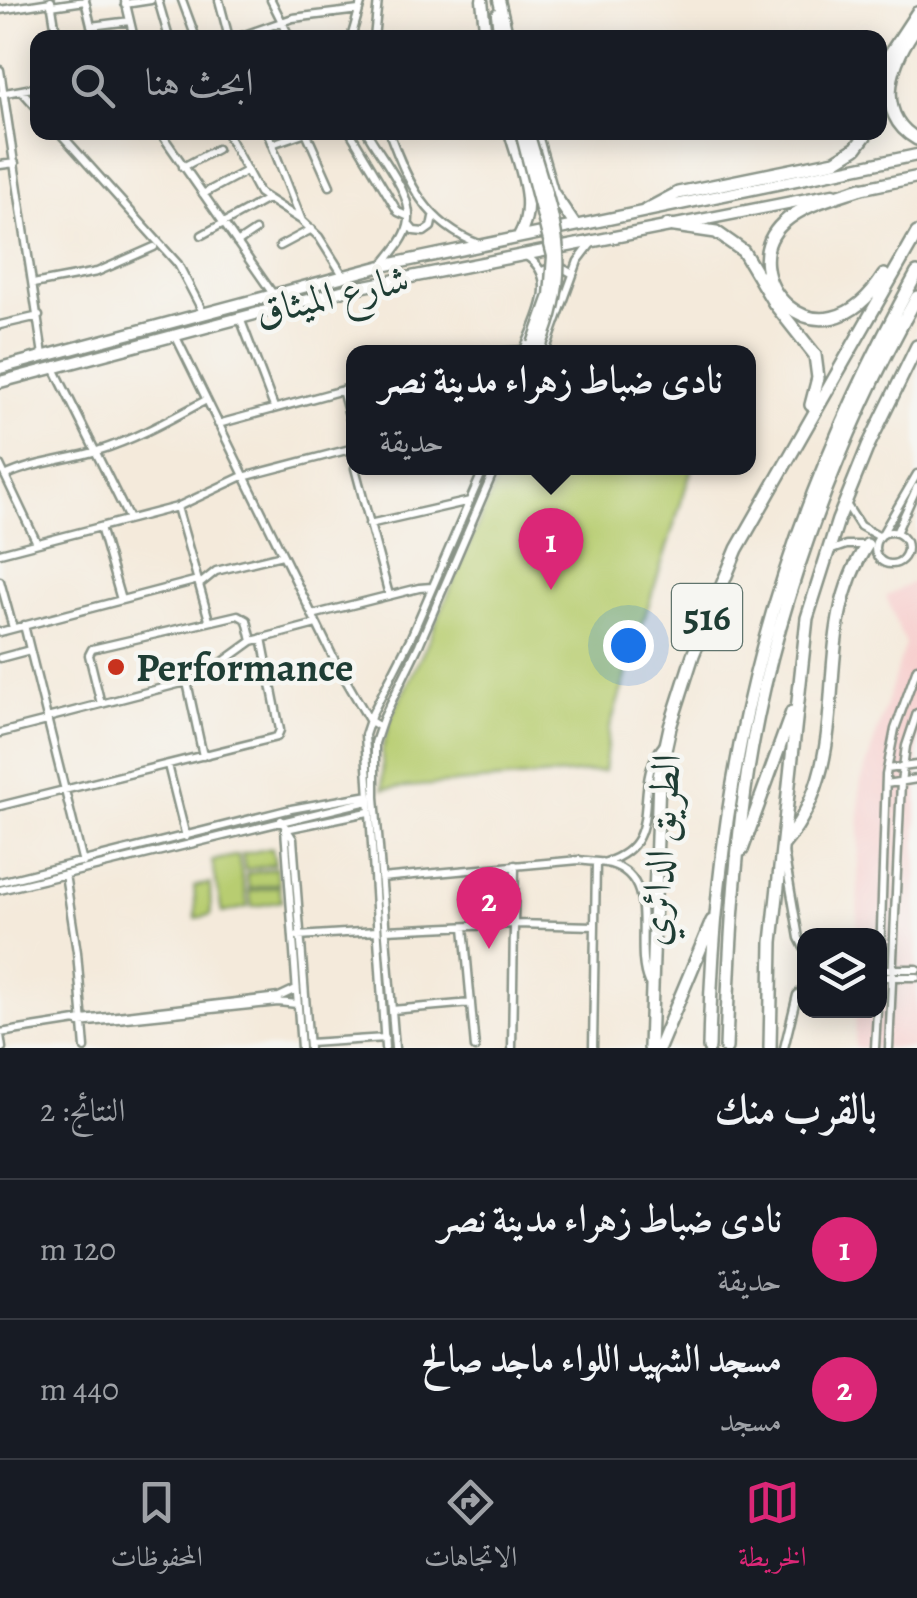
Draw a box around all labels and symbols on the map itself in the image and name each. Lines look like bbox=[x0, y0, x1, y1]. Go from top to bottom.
street label: شارع الميثاق bbox=[250, 251, 416, 345]
pin: 1 bbox=[518, 508, 584, 590]
road number: 516 bbox=[672, 584, 742, 650]
your location bbox=[603, 620, 654, 671]
place label: Performance bbox=[136, 640, 353, 695]
marker: Performance bbox=[105, 656, 127, 678]
street label: الطريق الدائري bbox=[626, 752, 698, 948]
pin: 2 bbox=[456, 866, 522, 949]

